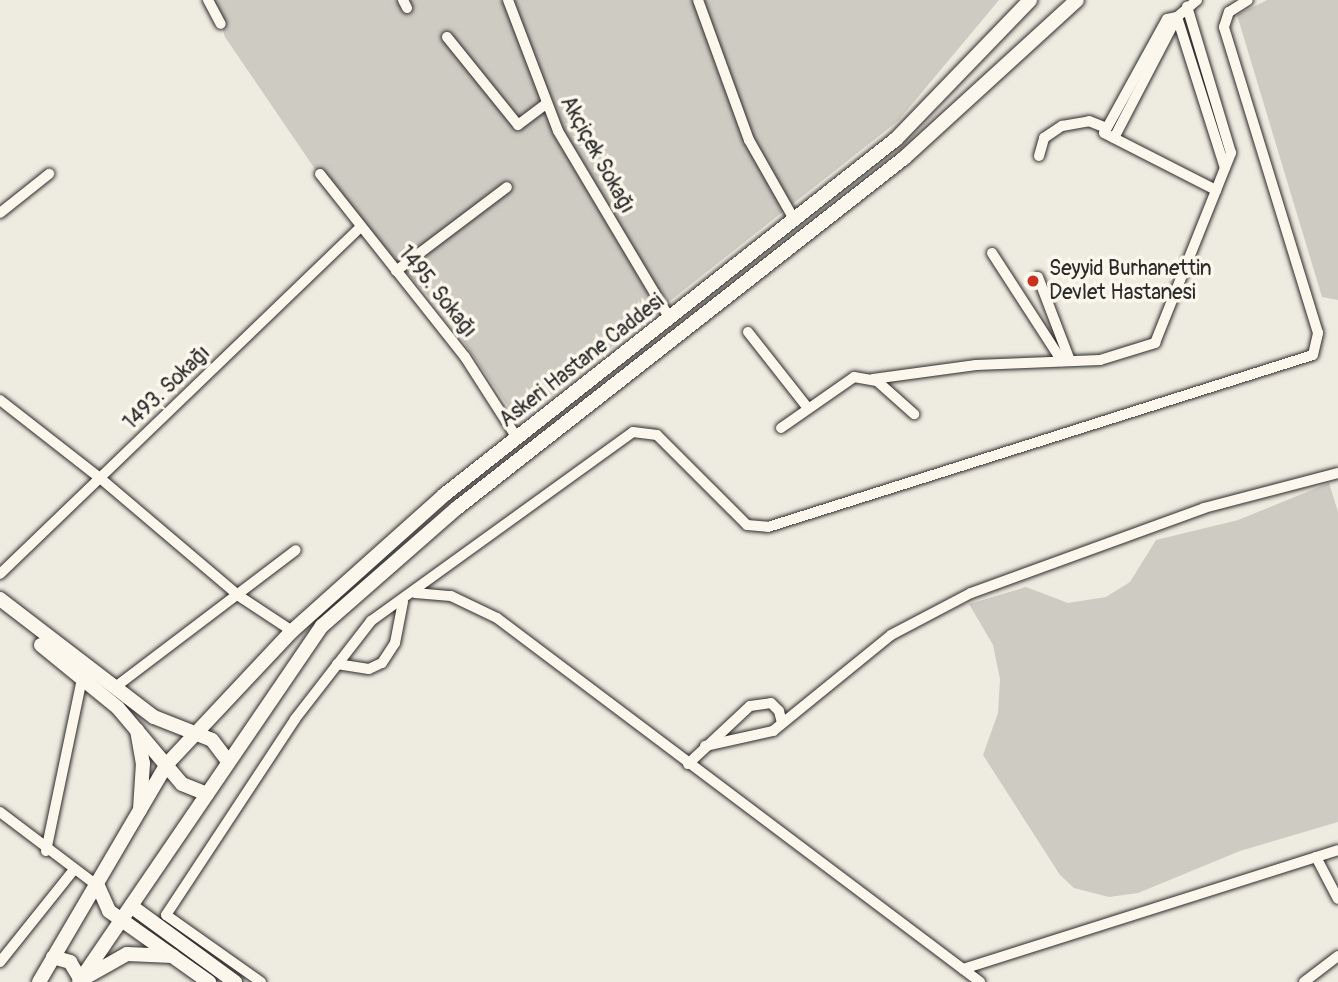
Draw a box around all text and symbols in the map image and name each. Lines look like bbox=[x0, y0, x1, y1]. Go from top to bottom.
street label: Akçiçek Sokağı bbox=[554, 92, 640, 218]
street label: 1495. Sokağı bbox=[392, 241, 482, 343]
place label: Seyyid Burhanettin Devlet Hastanesi bbox=[1049, 256, 1212, 306]
marker: Seyyid Burhanettin Devlet Hastanesi bbox=[1023, 271, 1043, 291]
street label: Askeri Hastane Caddesi bbox=[495, 289, 669, 433]
street label: 1493. Sokağı bbox=[118, 340, 216, 436]

